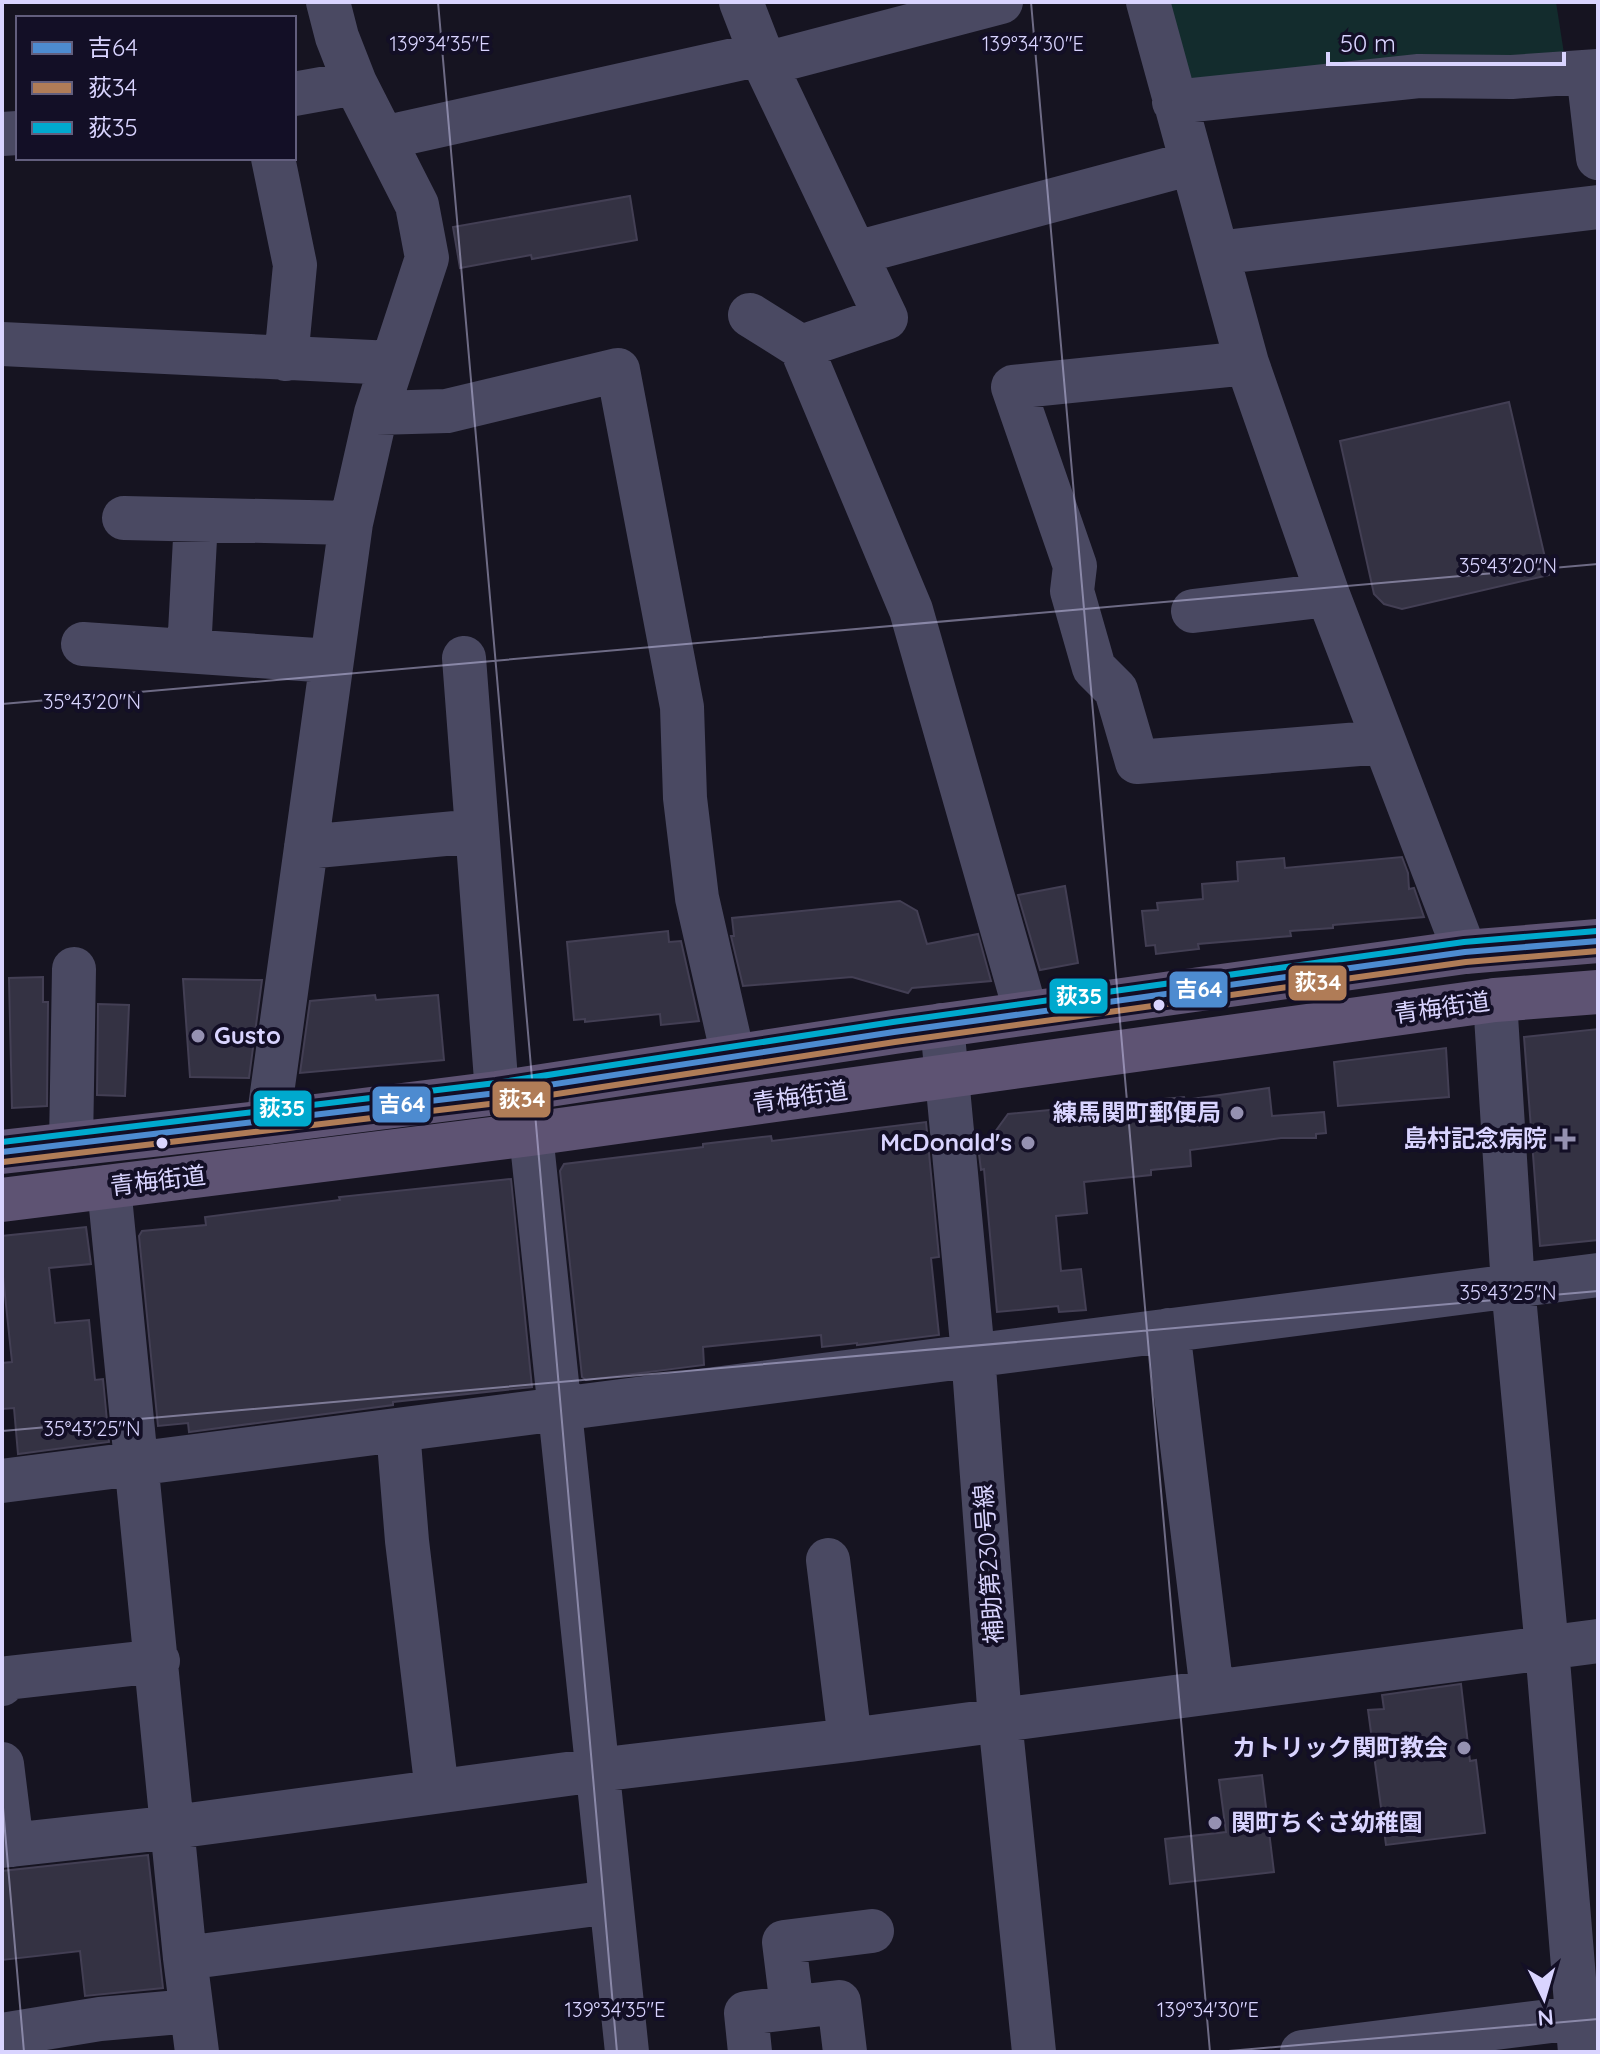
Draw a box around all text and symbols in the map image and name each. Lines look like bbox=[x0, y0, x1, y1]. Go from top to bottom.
legend bbox=[16, 16, 296, 160]
scale bar bbox=[1328, 16, 1564, 66]
text: 50 m bbox=[1340, 28, 1396, 58]
text: 139°34'35"E bbox=[390, 31, 490, 56]
text: 139°34'30"E bbox=[982, 31, 1084, 56]
text: 吉64 bbox=[88, 32, 138, 62]
text: 荻34 bbox=[88, 72, 137, 102]
text: 荻35 bbox=[88, 112, 138, 142]
text: 35°43'20"N bbox=[1459, 553, 1557, 578]
text: 35°43'20"N bbox=[43, 689, 141, 714]
line badge: 荻34 bbox=[1287, 964, 1348, 1002]
text: 荻34 bbox=[1295, 968, 1341, 996]
line badge: 吉64 bbox=[1168, 970, 1229, 1009]
text: 吉64 bbox=[1175, 975, 1223, 1003]
line badge: 荻35 bbox=[1048, 977, 1109, 1015]
text: 荻35 bbox=[1056, 982, 1102, 1010]
street label: 青梅街道 bbox=[1392, 985, 1491, 1029]
unlabelled marker bbox=[1151, 997, 1167, 1013]
place label: Gusto bbox=[214, 1020, 281, 1050]
marker: Gusto bbox=[189, 1027, 207, 1045]
street label: 青梅街道 bbox=[750, 1074, 849, 1118]
line badge: 荻34 bbox=[491, 1080, 552, 1119]
line badge: 吉64 bbox=[371, 1085, 432, 1124]
text: 荻34 bbox=[499, 1085, 545, 1113]
line badge: 荻35 bbox=[252, 1089, 313, 1128]
text: 吉64 bbox=[378, 1090, 426, 1118]
text: 荻35 bbox=[259, 1094, 305, 1122]
place label: 練馬関町郵便局 bbox=[1053, 1097, 1221, 1127]
marker: 練馬関町郵便局 bbox=[1228, 1104, 1246, 1122]
place label: 島村記念病院 bbox=[1403, 1123, 1547, 1153]
place label: McDonald's bbox=[880, 1127, 1012, 1157]
marker: 島村記念病院 bbox=[1554, 1128, 1576, 1150]
marker: McDonald's bbox=[1019, 1134, 1037, 1152]
unlabelled marker bbox=[154, 1135, 170, 1151]
street label: 青梅街道 bbox=[108, 1159, 207, 1201]
text: 35°43'25"N bbox=[1459, 1280, 1557, 1305]
text: 35°43'25"N bbox=[43, 1416, 141, 1441]
street label: 補助第230号線 bbox=[967, 1483, 1009, 1645]
place label: カトリック関町教会 bbox=[1232, 1732, 1448, 1762]
marker: カトリック関町教会 bbox=[1455, 1739, 1473, 1757]
place label: 関町ちぐさ幼稚園 bbox=[1231, 1807, 1423, 1837]
marker: 関町ちぐさ幼稚園 bbox=[1206, 1814, 1224, 1832]
north arrow bbox=[1504, 1958, 1584, 2038]
text: 139°34'35"E bbox=[565, 1997, 665, 2022]
text: 139°34'30"E bbox=[1157, 1997, 1259, 2022]
text: N bbox=[1536, 2003, 1555, 2033]

